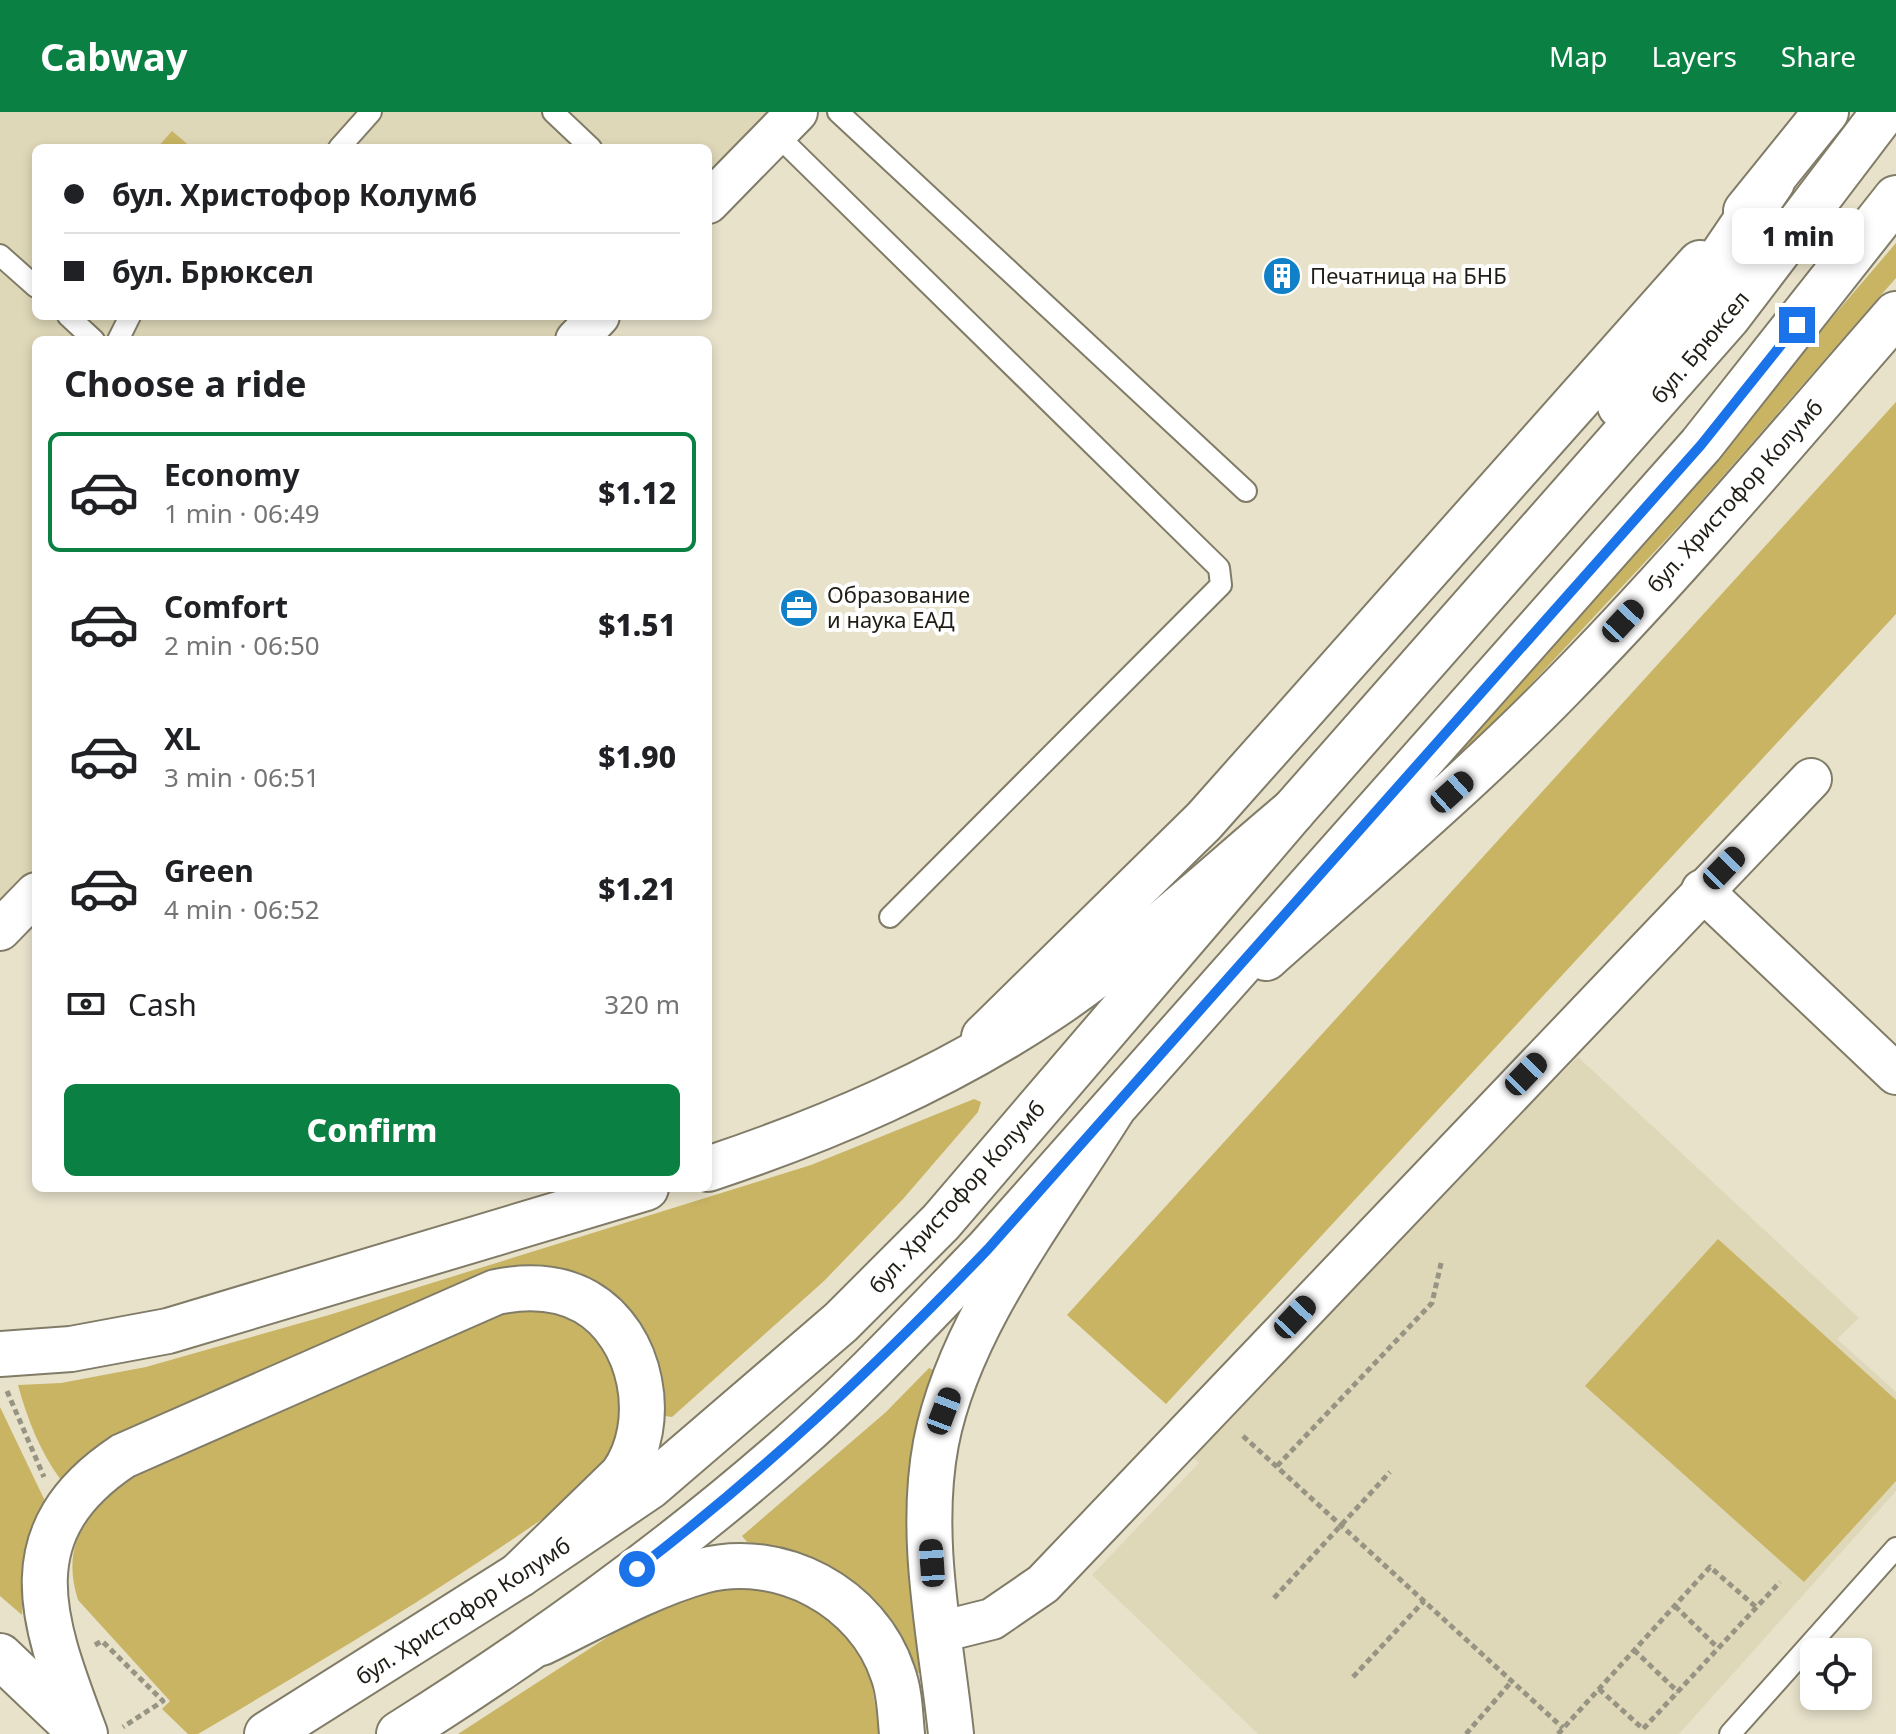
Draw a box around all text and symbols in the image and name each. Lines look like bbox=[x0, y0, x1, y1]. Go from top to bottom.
text: Cabway bbox=[40, 30, 187, 82]
text: Map bbox=[1549, 37, 1607, 75]
text: Layers bbox=[1651, 37, 1737, 75]
text: Share bbox=[1781, 37, 1856, 75]
text: бул. Христофор Колумб bbox=[112, 174, 477, 215]
callout: 1 min bbox=[1731, 209, 1863, 265]
text: 1 min bbox=[1762, 218, 1834, 254]
text: бул. Брюксел bbox=[112, 251, 314, 292]
building icon: Печатница на БНБ bbox=[1261, 255, 1303, 297]
place label: Печатница на БНБ bbox=[1310, 260, 1507, 290]
street label: бул. Брюксел bbox=[1643, 284, 1755, 409]
route end bbox=[1779, 307, 1815, 343]
text: Choose a ride bbox=[64, 359, 306, 408]
street label: бул. Христофор Колумб bbox=[1639, 392, 1829, 598]
text: Economy bbox=[164, 454, 300, 495]
icon: car bbox=[68, 456, 140, 528]
text: $1.12 bbox=[598, 472, 676, 513]
text: 1 min · 06:49 bbox=[164, 495, 320, 531]
place label: Образование и наука ЕАД bbox=[827, 579, 970, 634]
text: Comfort bbox=[164, 586, 288, 627]
office icon: Образование и наука ЕАД bbox=[778, 587, 820, 629]
icon: car bbox=[68, 588, 140, 660]
car bbox=[1598, 595, 1648, 647]
text: $1.51 bbox=[598, 604, 676, 645]
text: 2 min · 06:50 bbox=[164, 627, 320, 663]
text: XL bbox=[164, 718, 201, 759]
icon: car bbox=[68, 720, 140, 792]
text: $1.90 bbox=[598, 736, 676, 777]
text: 3 min · 06:51 bbox=[164, 759, 320, 795]
car bbox=[1426, 767, 1478, 817]
car bbox=[1699, 842, 1749, 894]
text: Green bbox=[164, 850, 254, 891]
icon: car bbox=[68, 852, 140, 924]
text: $1.21 bbox=[598, 868, 676, 909]
text: 4 min · 06:52 bbox=[164, 891, 320, 927]
icon: cash bbox=[64, 982, 108, 1026]
text: Cash bbox=[128, 984, 197, 1025]
text: 320 m bbox=[604, 986, 680, 1022]
car bbox=[1501, 1048, 1551, 1100]
button: Confirm bbox=[64, 1084, 680, 1176]
street label: бул. Христофор Колумб bbox=[861, 1093, 1051, 1299]
car bbox=[1270, 1291, 1320, 1343]
car bbox=[924, 1384, 964, 1438]
street label: бул. Христофор Колумб bbox=[349, 1530, 575, 1691]
car bbox=[918, 1538, 946, 1588]
route start bbox=[619, 1551, 655, 1587]
map controls bbox=[1800, 1638, 1872, 1710]
button: locate bbox=[1800, 1638, 1872, 1710]

